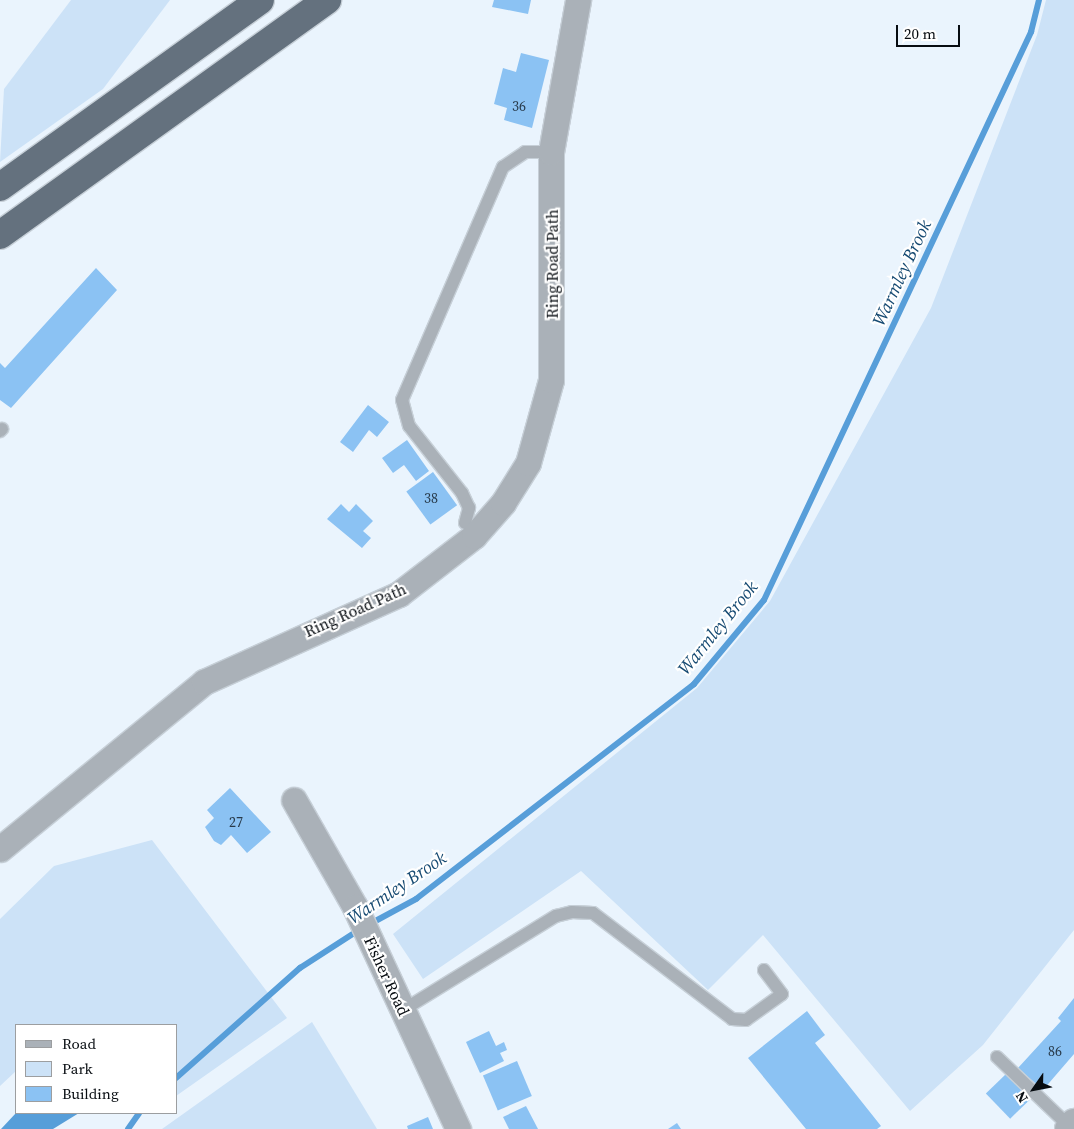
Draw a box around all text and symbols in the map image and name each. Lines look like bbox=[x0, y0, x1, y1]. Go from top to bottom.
scale bar bbox=[899, 15, 963, 47]
text: 20 m bbox=[904, 23, 936, 44]
house number: 36 bbox=[512, 98, 526, 114]
street label: Ring Road Path bbox=[542, 209, 562, 319]
water label: Warmley Brook bbox=[868, 217, 936, 329]
house number: 38 bbox=[424, 490, 438, 506]
water label: Warmley Brook bbox=[674, 577, 762, 679]
street label: Ring Road Path bbox=[301, 579, 409, 641]
house number: 27 bbox=[229, 814, 243, 830]
water label: Warmley Brook bbox=[343, 847, 451, 929]
street label: Fisher Road bbox=[360, 933, 414, 1019]
legend bbox=[15, 1024, 178, 1114]
text: Road bbox=[62, 1033, 96, 1054]
house number: 86 bbox=[1048, 1043, 1062, 1059]
text: Park bbox=[62, 1058, 93, 1079]
north arrow bbox=[1009, 1064, 1059, 1114]
text: Building bbox=[62, 1083, 119, 1104]
text: N bbox=[1010, 1087, 1033, 1107]

